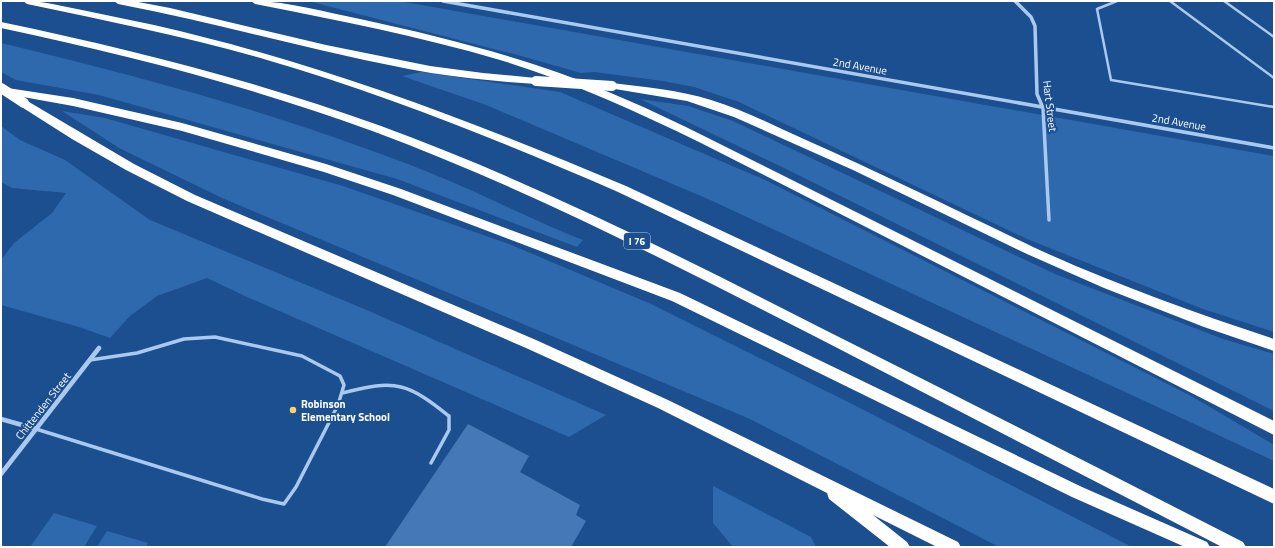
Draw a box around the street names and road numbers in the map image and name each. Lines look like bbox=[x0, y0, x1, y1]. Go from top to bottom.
street label: 2nd Avenue bbox=[832, 53, 889, 79]
street label: Hart Street bbox=[1039, 80, 1061, 133]
street label: 2nd Avenue bbox=[1151, 109, 1208, 135]
road number: I 76 bbox=[624, 233, 650, 249]
street label: Chittenden Street bbox=[12, 369, 74, 443]

